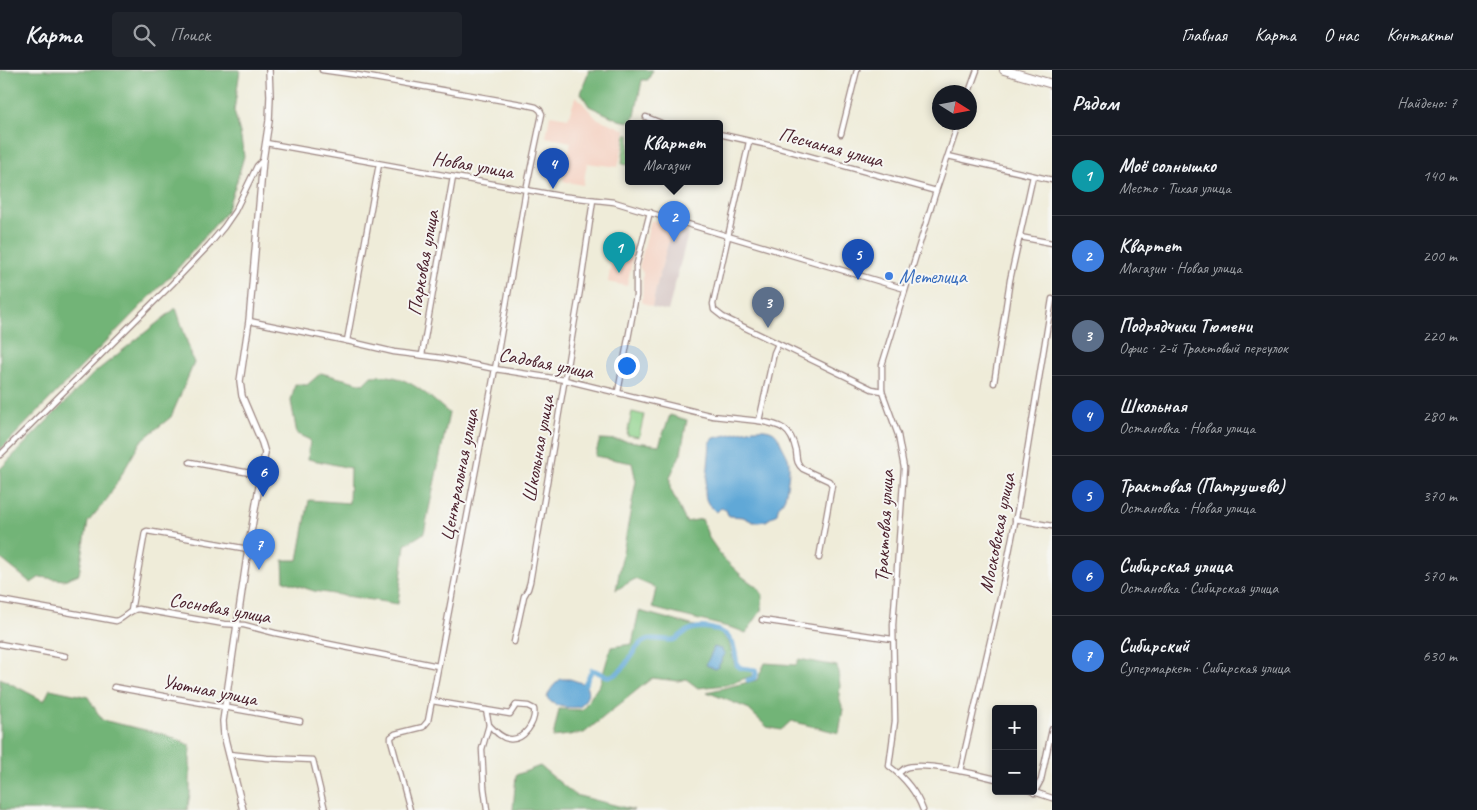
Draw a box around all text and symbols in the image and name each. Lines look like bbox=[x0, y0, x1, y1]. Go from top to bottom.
search box bbox=[112, 12, 462, 57]
text: Карта bbox=[25, 20, 82, 50]
icon: search bbox=[130, 21, 158, 49]
text: Поиск bbox=[170, 23, 210, 47]
text: Главная bbox=[1182, 24, 1227, 46]
text: Карта bbox=[1255, 24, 1296, 46]
text: О нас bbox=[1324, 24, 1359, 46]
text: Контакты bbox=[1387, 24, 1452, 46]
north arrow bbox=[932, 85, 977, 130]
text: Рядом bbox=[1072, 90, 1119, 116]
text: Найдено: 7 bbox=[1397, 93, 1457, 113]
popup bbox=[625, 120, 723, 185]
street label: Песчаная улица bbox=[776, 121, 887, 173]
text: Квартет bbox=[643, 131, 705, 155]
street label: Новая улица bbox=[431, 146, 517, 185]
pin: 4 bbox=[537, 148, 569, 189]
text: Моё солнышко bbox=[1119, 154, 1216, 178]
text: Магазин bbox=[643, 155, 690, 175]
text: 1 bbox=[1084, 166, 1092, 186]
text: 140 m bbox=[1423, 166, 1457, 186]
text: Место · Тихая улица bbox=[1119, 178, 1231, 198]
pin: 2 bbox=[658, 201, 690, 242]
street label: Парковая улица bbox=[401, 207, 445, 318]
pin: 1 bbox=[603, 232, 635, 273]
text: Квартет bbox=[1119, 234, 1180, 258]
pin: 5 bbox=[842, 239, 874, 280]
text: 2 bbox=[1084, 246, 1092, 266]
text: 200 m bbox=[1423, 246, 1457, 266]
text: Магазин · Новая улица bbox=[1119, 258, 1242, 278]
place label: Метелица bbox=[899, 264, 968, 289]
marker: Метелица bbox=[883, 270, 895, 282]
pin: 3 bbox=[752, 287, 784, 328]
text: Подрядчики Тюмени bbox=[1119, 314, 1252, 338]
text: 3 bbox=[1084, 326, 1092, 346]
text: 220 m bbox=[1423, 326, 1457, 346]
text: Офис · 2-й Трактовый переулок bbox=[1119, 338, 1288, 358]
street label: Садовая улица bbox=[497, 342, 597, 385]
your location bbox=[614, 353, 640, 379]
street label: Школьная улица bbox=[516, 392, 560, 504]
text: Школьная bbox=[1119, 394, 1187, 418]
street label: Центральная улица bbox=[434, 406, 484, 543]
text: 4 bbox=[1084, 406, 1092, 426]
text: 280 m bbox=[1423, 406, 1457, 426]
text: Остановка · Новая улица bbox=[1119, 418, 1255, 438]
pin: 6 bbox=[247, 456, 279, 497]
street label: Трактовая улица bbox=[869, 468, 899, 583]
street label: Московская улица bbox=[973, 470, 1021, 595]
text: Трактовая (Патрушево) bbox=[1119, 474, 1284, 498]
text: 5 bbox=[1085, 486, 1091, 506]
text: 370 m bbox=[1423, 486, 1457, 506]
text: Остановка · Новая улица bbox=[1119, 498, 1255, 518]
pin: 7 bbox=[243, 529, 275, 570]
text: Сибирская улица bbox=[1119, 554, 1232, 578]
text: 6 bbox=[1084, 566, 1092, 586]
text: 570 m bbox=[1423, 566, 1457, 586]
text: Остановка · Сибирская улица bbox=[1119, 578, 1278, 598]
street label: Сосновая улица bbox=[167, 587, 274, 629]
text: Сибирский bbox=[1119, 634, 1189, 658]
text: 7 bbox=[1084, 646, 1092, 666]
text: 630 m bbox=[1423, 646, 1457, 666]
text: Супермаркет · Сибирская улица bbox=[1119, 658, 1290, 678]
street label: Уютная улица bbox=[161, 669, 261, 712]
map controls bbox=[992, 705, 1037, 795]
button: + bbox=[992, 705, 1037, 750]
button: − bbox=[992, 750, 1037, 795]

